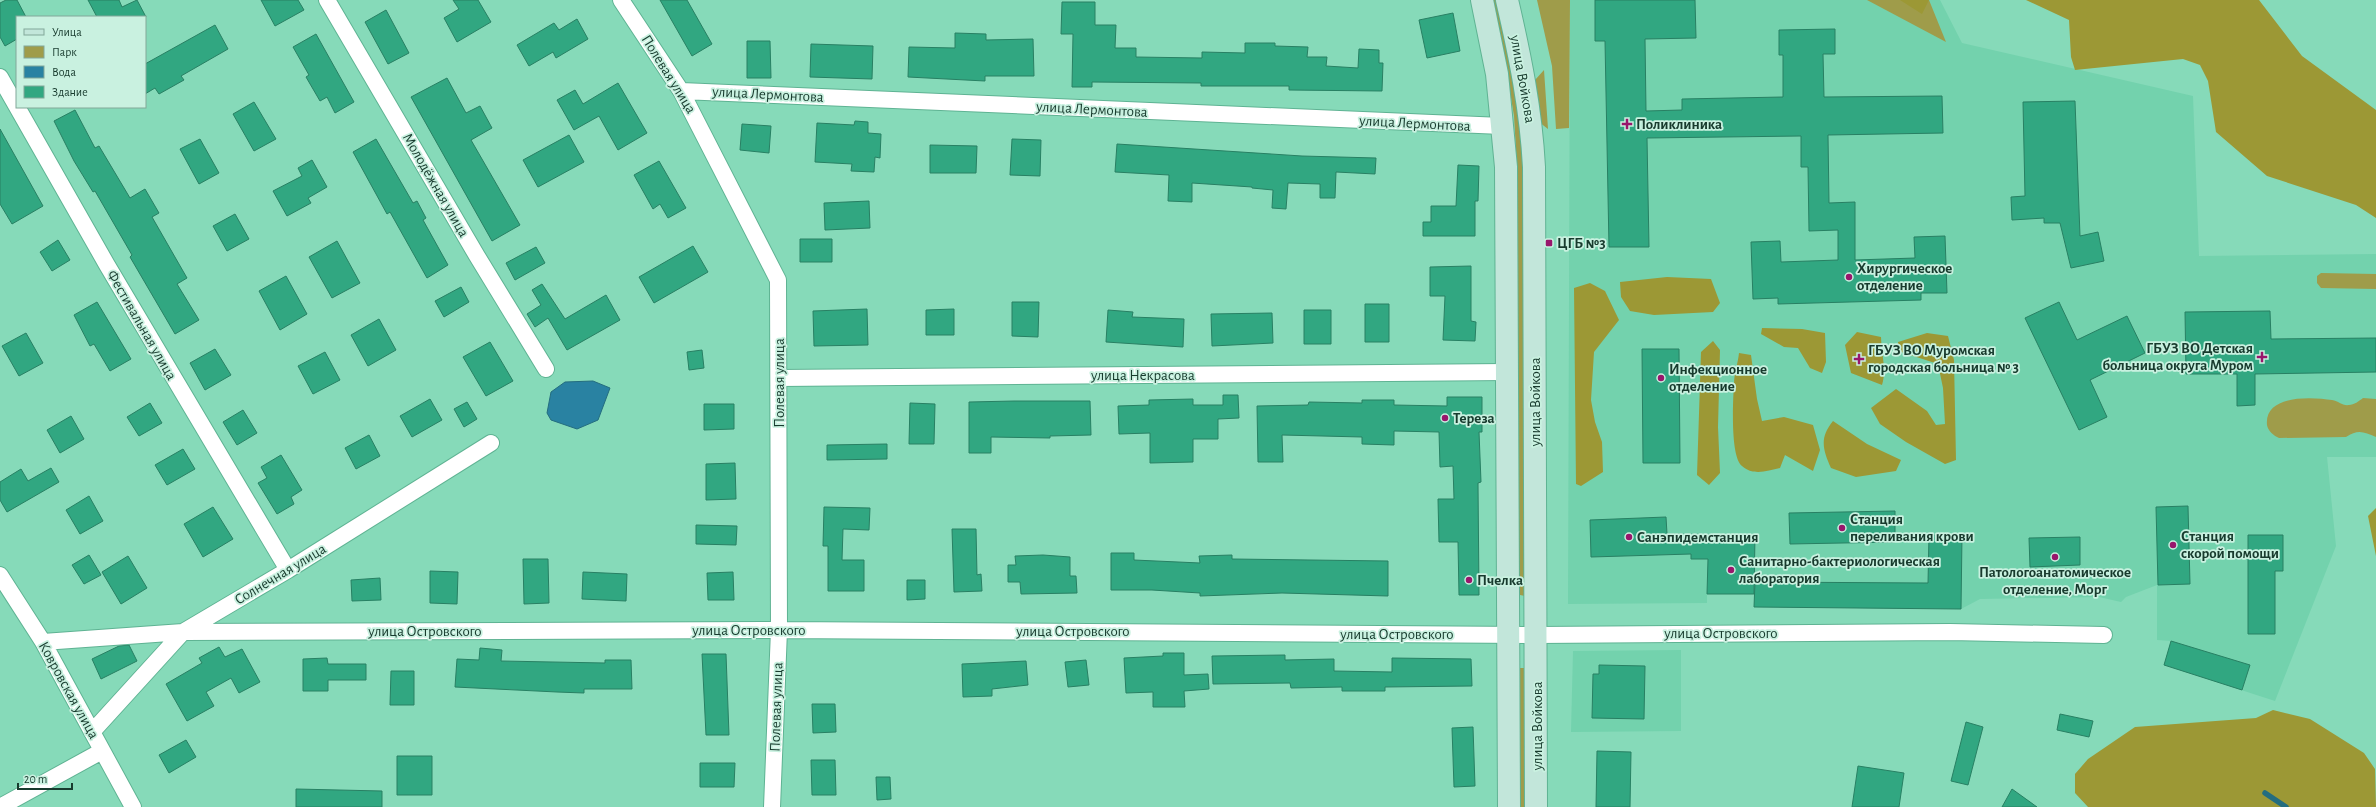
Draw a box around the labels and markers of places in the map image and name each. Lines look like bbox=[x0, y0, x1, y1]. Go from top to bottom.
place label: Поликлиника bbox=[1636, 117, 1722, 132]
marker: Поликлиника bbox=[1621, 118, 1633, 130]
place label: ЦГБ №3 bbox=[1557, 236, 1606, 251]
marker: ЦГБ №3 bbox=[1544, 238, 1554, 248]
place label: Хирургическое отделение bbox=[1857, 261, 1952, 293]
marker: Хирургическое отделение bbox=[1844, 272, 1854, 282]
place label: ГБУЗ ВО Детская больница округа Муром bbox=[2103, 341, 2253, 373]
place label: ГБУЗ ВО Муромская городская больница № 3 bbox=[1868, 343, 2019, 375]
marker: ГБУЗ ВО Детская больница округа Муром bbox=[2256, 351, 2268, 363]
marker: ГБУЗ ВО Муромская городская больница № 3 bbox=[1853, 353, 1865, 365]
place label: Инфекционное отделение bbox=[1669, 362, 1767, 394]
marker: Инфекционное отделение bbox=[1656, 373, 1666, 383]
place label: Тереза bbox=[1453, 411, 1495, 426]
marker: Тереза bbox=[1440, 413, 1450, 423]
place label: Станция переливания крови bbox=[1850, 512, 1974, 544]
marker: Станция переливания крови bbox=[1837, 523, 1847, 533]
place label: Станция скорой помощи bbox=[2181, 529, 2279, 561]
place label: Cанэпидемстанция bbox=[1637, 530, 1759, 545]
marker: Cанэпидемстанция bbox=[1624, 532, 1634, 542]
marker: Станция скорой помощи bbox=[2168, 540, 2178, 550]
marker: Патологоанатомическое отделение, Морг bbox=[2050, 552, 2060, 562]
place label: Санитарно-бактериологическая лаборатория bbox=[1739, 554, 1940, 586]
marker: Санитарно-бактериологическая лаборатория bbox=[1726, 565, 1736, 575]
place label: Патологоанатомическое отделение, Морг bbox=[1979, 565, 2131, 597]
place label: Пчелка bbox=[1477, 573, 1523, 588]
marker: Пчелка bbox=[1464, 575, 1474, 585]

